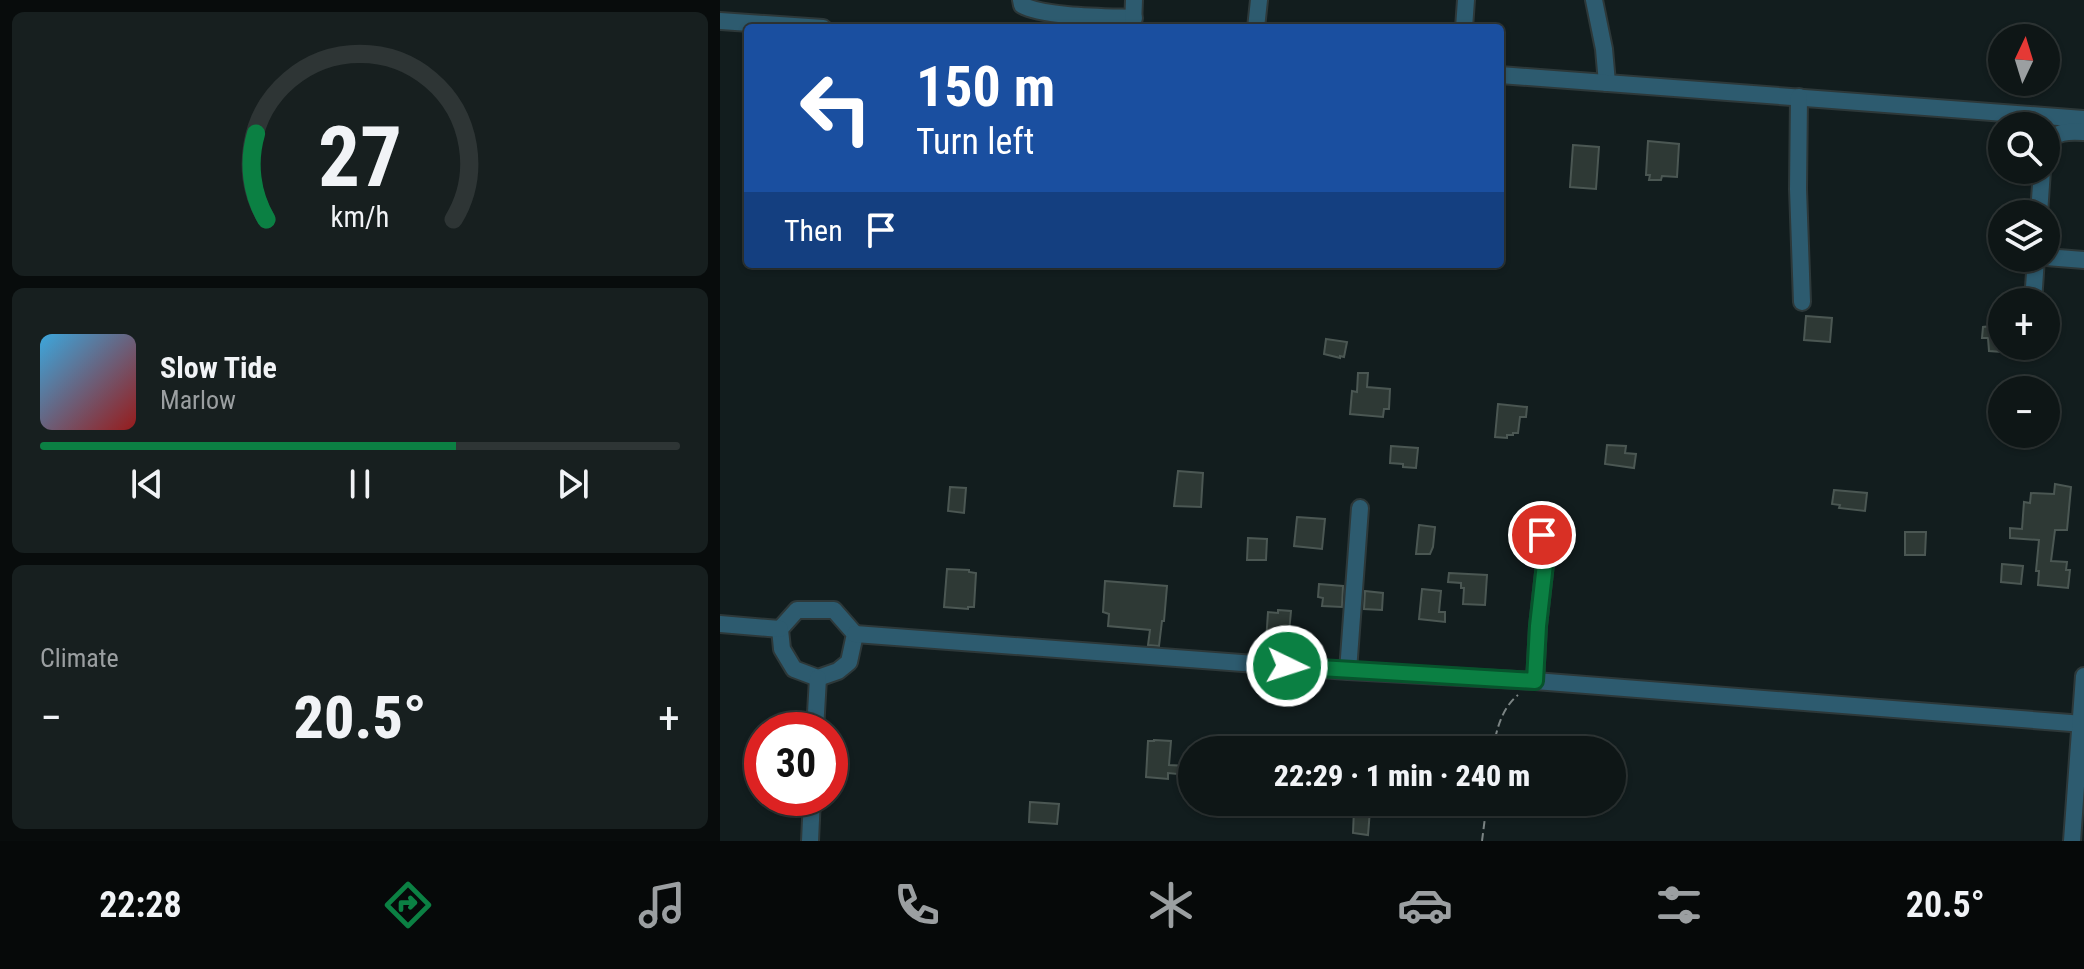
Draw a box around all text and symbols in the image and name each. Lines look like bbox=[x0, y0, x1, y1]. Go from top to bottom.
north arrow bbox=[1988, 24, 2060, 96]
map controls bbox=[1988, 24, 2060, 448]
text: 150 m bbox=[916, 54, 1055, 120]
icon: left bbox=[784, 56, 888, 160]
text: 27 bbox=[318, 109, 402, 206]
button: search bbox=[1988, 112, 2060, 184]
text: Turn left bbox=[916, 121, 1034, 163]
text: km/h bbox=[331, 200, 389, 234]
button: layers bbox=[1988, 200, 2060, 272]
icon: arrive bbox=[859, 208, 903, 252]
text: Then bbox=[784, 213, 843, 248]
button: + bbox=[1988, 288, 2060, 360]
text: Slow Tide bbox=[160, 350, 277, 385]
button: − bbox=[1988, 376, 2060, 448]
text: Marlow bbox=[160, 385, 236, 415]
icon: previous bbox=[125, 462, 169, 506]
icon: pause bbox=[338, 462, 382, 506]
icon: next bbox=[551, 462, 595, 506]
pin bbox=[1508, 501, 1576, 569]
icon: arrive bbox=[1520, 513, 1564, 557]
position arrow bbox=[1245, 624, 1329, 708]
text: Climate bbox=[40, 643, 119, 673]
text: 20.5° bbox=[294, 682, 427, 753]
text: − bbox=[40, 692, 62, 744]
text: + bbox=[658, 692, 680, 744]
speed limit sign: 30 bbox=[744, 712, 848, 816]
text: 22:29 · 1 min · 240 m bbox=[1274, 758, 1530, 793]
icon: directions bbox=[380, 877, 436, 933]
icon: music bbox=[634, 877, 690, 933]
icon: phone bbox=[889, 877, 945, 933]
icon: climate bbox=[1143, 877, 1199, 933]
icon: car bbox=[1397, 877, 1453, 933]
icon: filters bbox=[1651, 877, 1707, 933]
text: 22:28 bbox=[99, 884, 182, 926]
text: 20.5° bbox=[1906, 884, 1985, 926]

